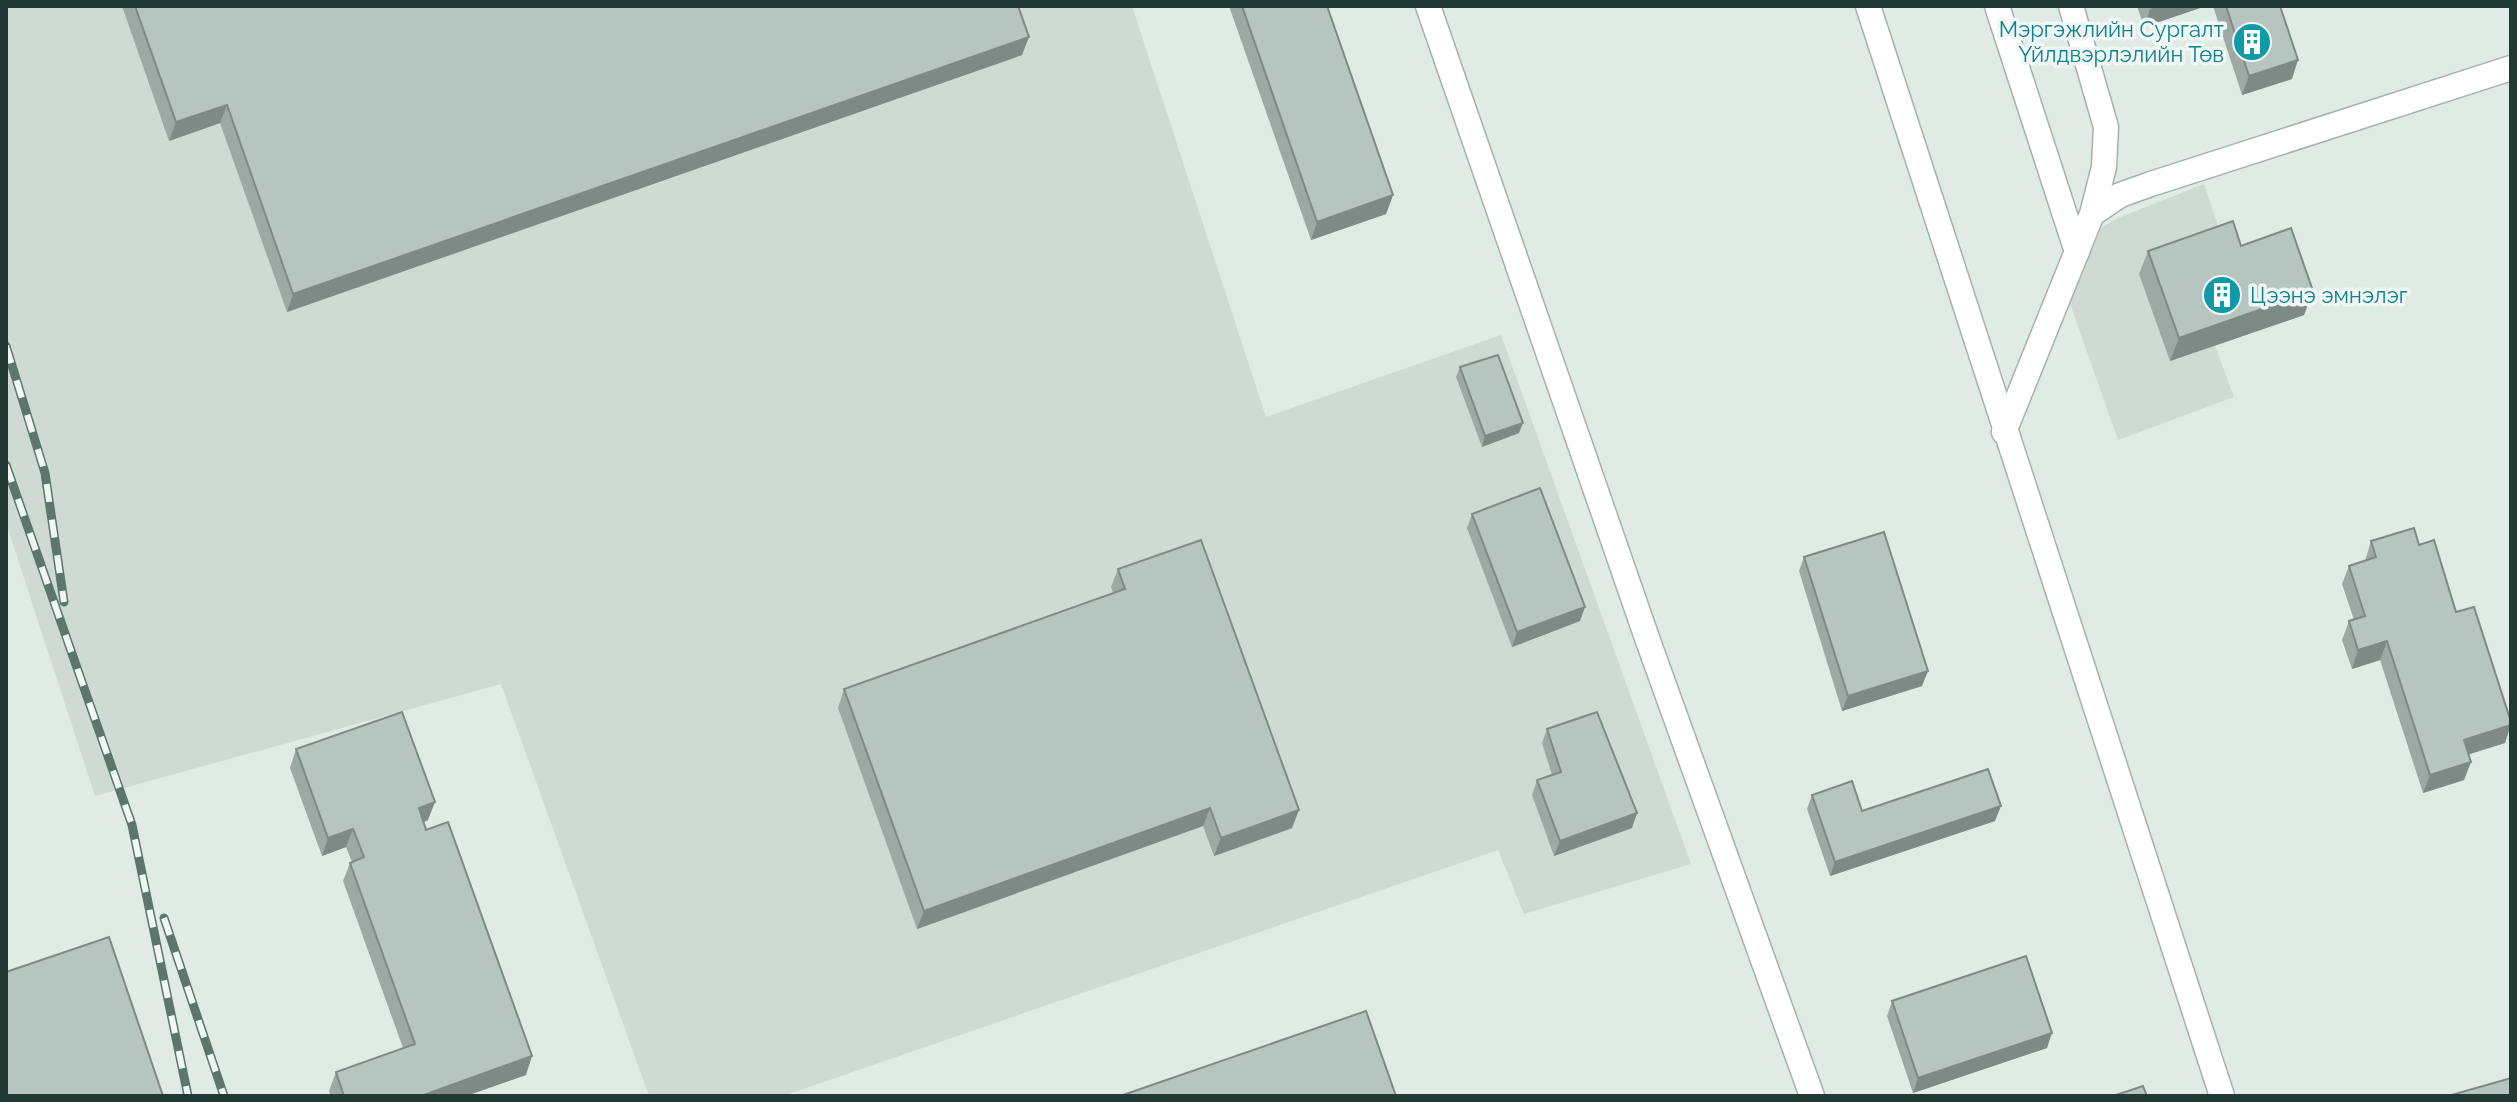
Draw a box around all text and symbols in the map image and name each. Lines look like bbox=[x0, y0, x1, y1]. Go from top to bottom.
place label: Мэргэжлийн Сургалт Үйлдвэрлэлийн Төв bbox=[1999, 16, 2224, 67]
building icon: Мэргэжлийн Сургалт Үйлдвэрлэлийн Төв bbox=[2231, 21, 2273, 63]
building icon: Цээнэ эмнэлэг bbox=[2201, 274, 2243, 316]
place label: Цээнэ эмнэлэг bbox=[2250, 282, 2408, 308]

